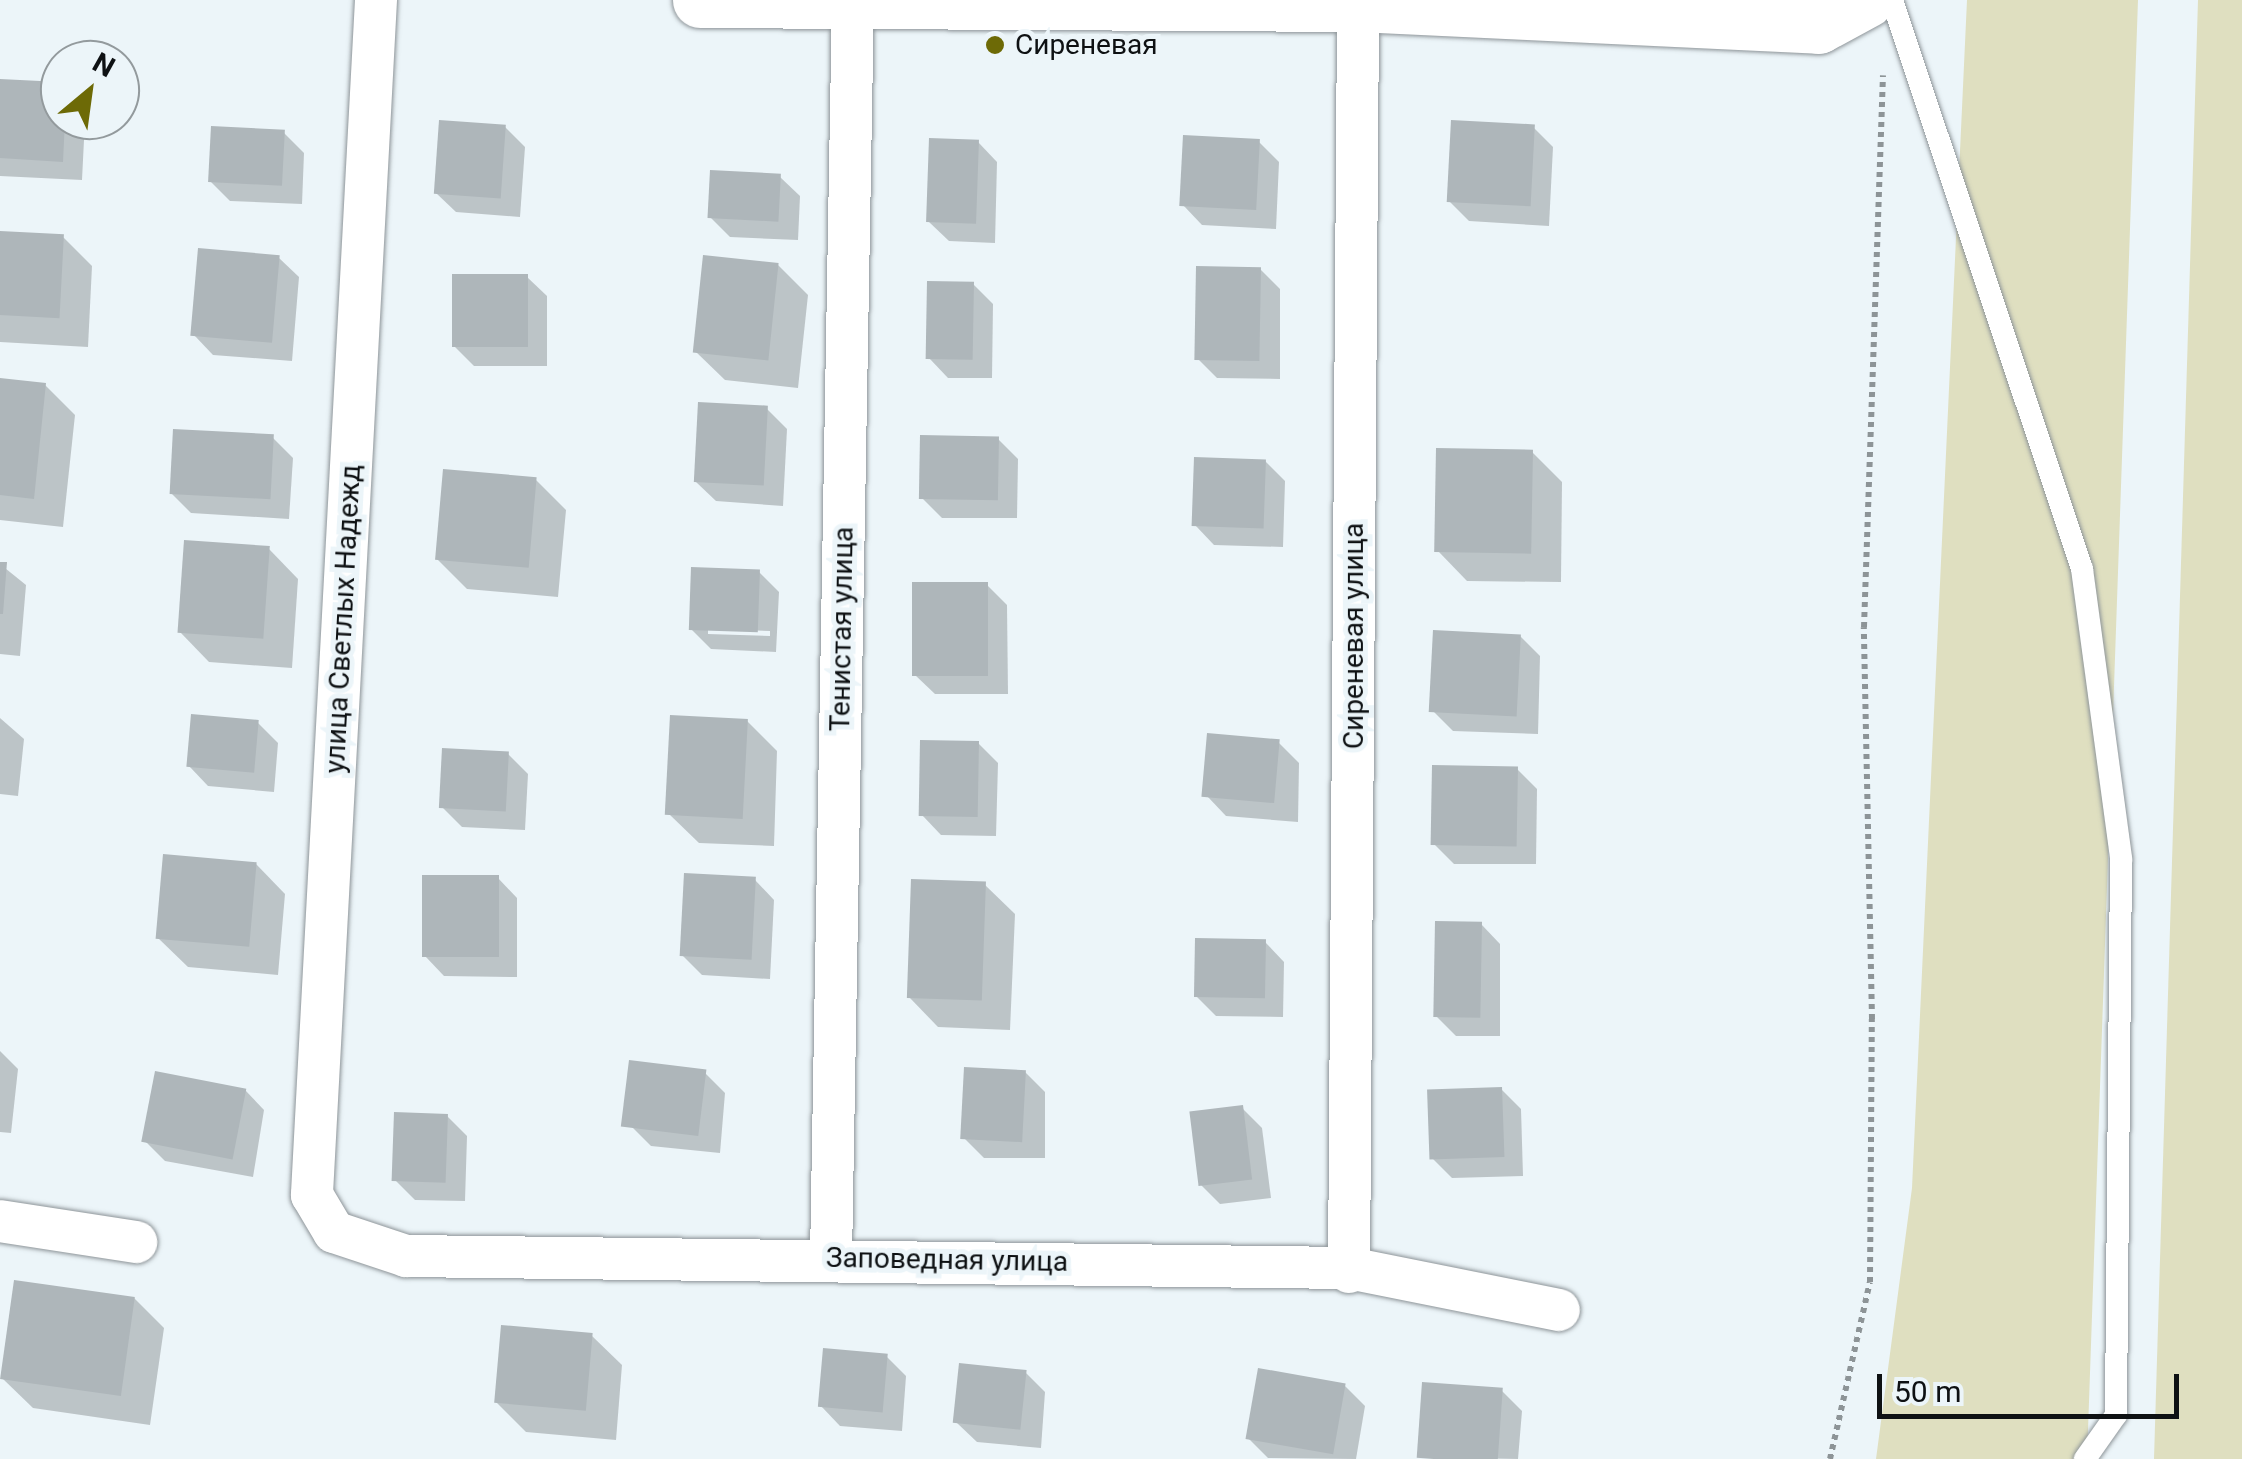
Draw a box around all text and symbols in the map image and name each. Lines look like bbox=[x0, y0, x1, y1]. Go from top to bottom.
place label: Сиреневая bbox=[1015, 28, 1158, 62]
marker: Сиреневая bbox=[984, 34, 1006, 56]
north arrow bbox=[40, 40, 140, 140]
text: N bbox=[87, 46, 120, 84]
street label: улица Светлых Надежд bbox=[318, 464, 368, 774]
street label: Сиреневая улица bbox=[1337, 523, 1371, 749]
street label: Тенистая улица bbox=[823, 526, 861, 732]
street label: Заповедная улица bbox=[826, 1241, 1068, 1279]
scale bar bbox=[1882, 1354, 2184, 1416]
text: 50 m bbox=[1894, 1374, 1961, 1409]

